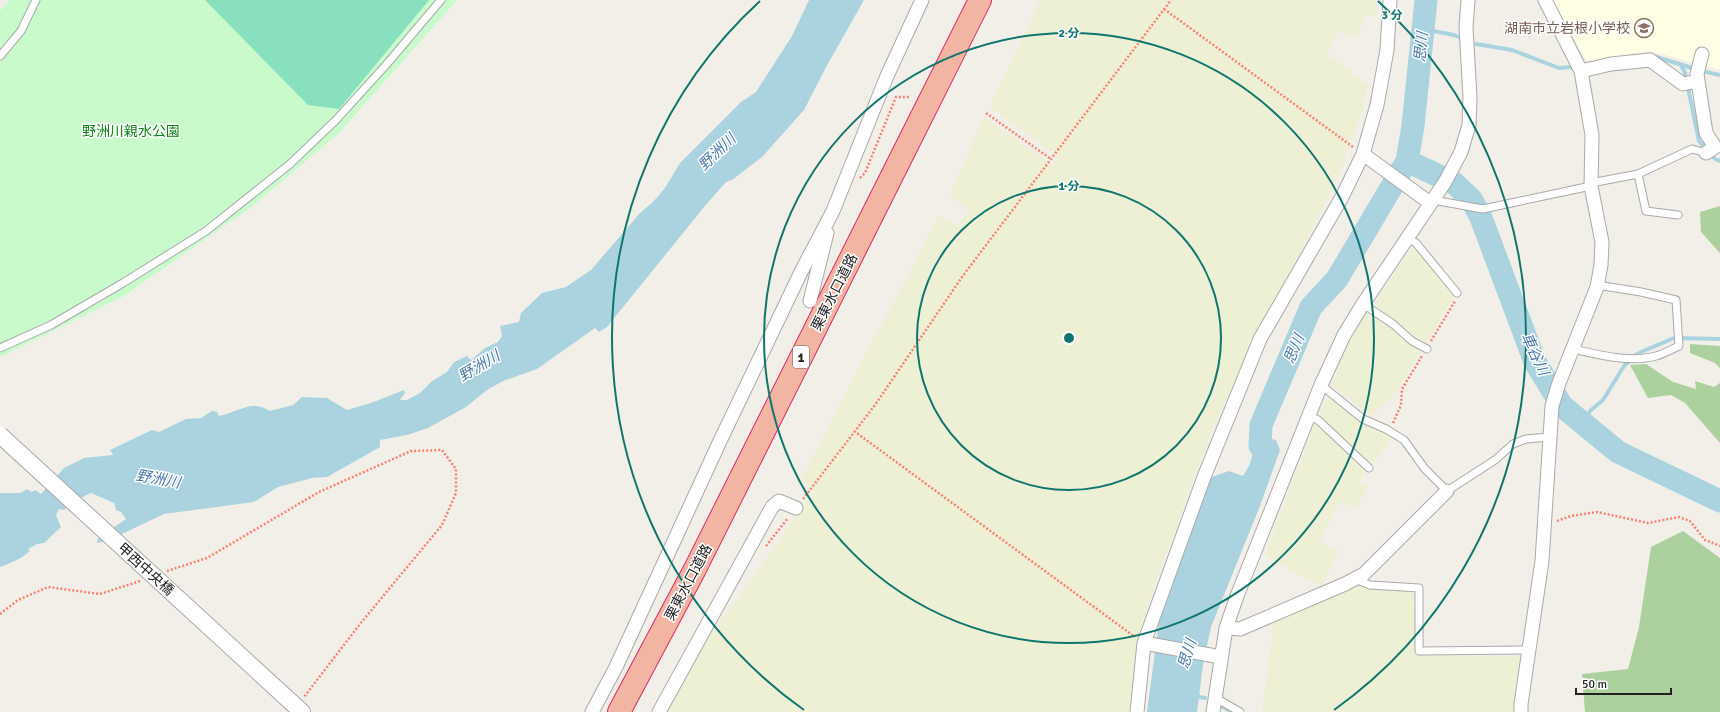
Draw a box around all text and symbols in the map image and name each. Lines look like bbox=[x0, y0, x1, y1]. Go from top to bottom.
text: 3 分 bbox=[1381, 8, 1403, 23]
school or university icon: 湖南市立岩根小学校 bbox=[1633, 17, 1655, 39]
place label: 湖南市立岩根小学校 bbox=[1504, 20, 1630, 37]
text: 2 分 bbox=[1058, 26, 1080, 41]
water label: 思川 bbox=[1410, 29, 1432, 63]
park label: 野洲川親水公園 bbox=[82, 123, 180, 140]
water label: 野洲川 bbox=[695, 129, 741, 174]
text: 1 分 bbox=[1058, 179, 1080, 194]
street label: 栗東水口道路 bbox=[808, 251, 861, 334]
water label: 思川 bbox=[1280, 330, 1309, 366]
water label: 車谷川 bbox=[1517, 330, 1554, 380]
centre of rings bbox=[1062, 331, 1076, 345]
water label: 野洲川 bbox=[455, 346, 505, 385]
road number: 1 bbox=[793, 346, 809, 368]
water label: 野洲川 bbox=[134, 466, 184, 492]
street label: 甲西中央橋 bbox=[114, 540, 177, 599]
street label: 栗東水口道路 bbox=[661, 541, 716, 623]
water label: 思川 bbox=[1174, 635, 1201, 671]
scale bar bbox=[1576, 670, 1671, 696]
text: 50 m bbox=[1582, 677, 1607, 692]

